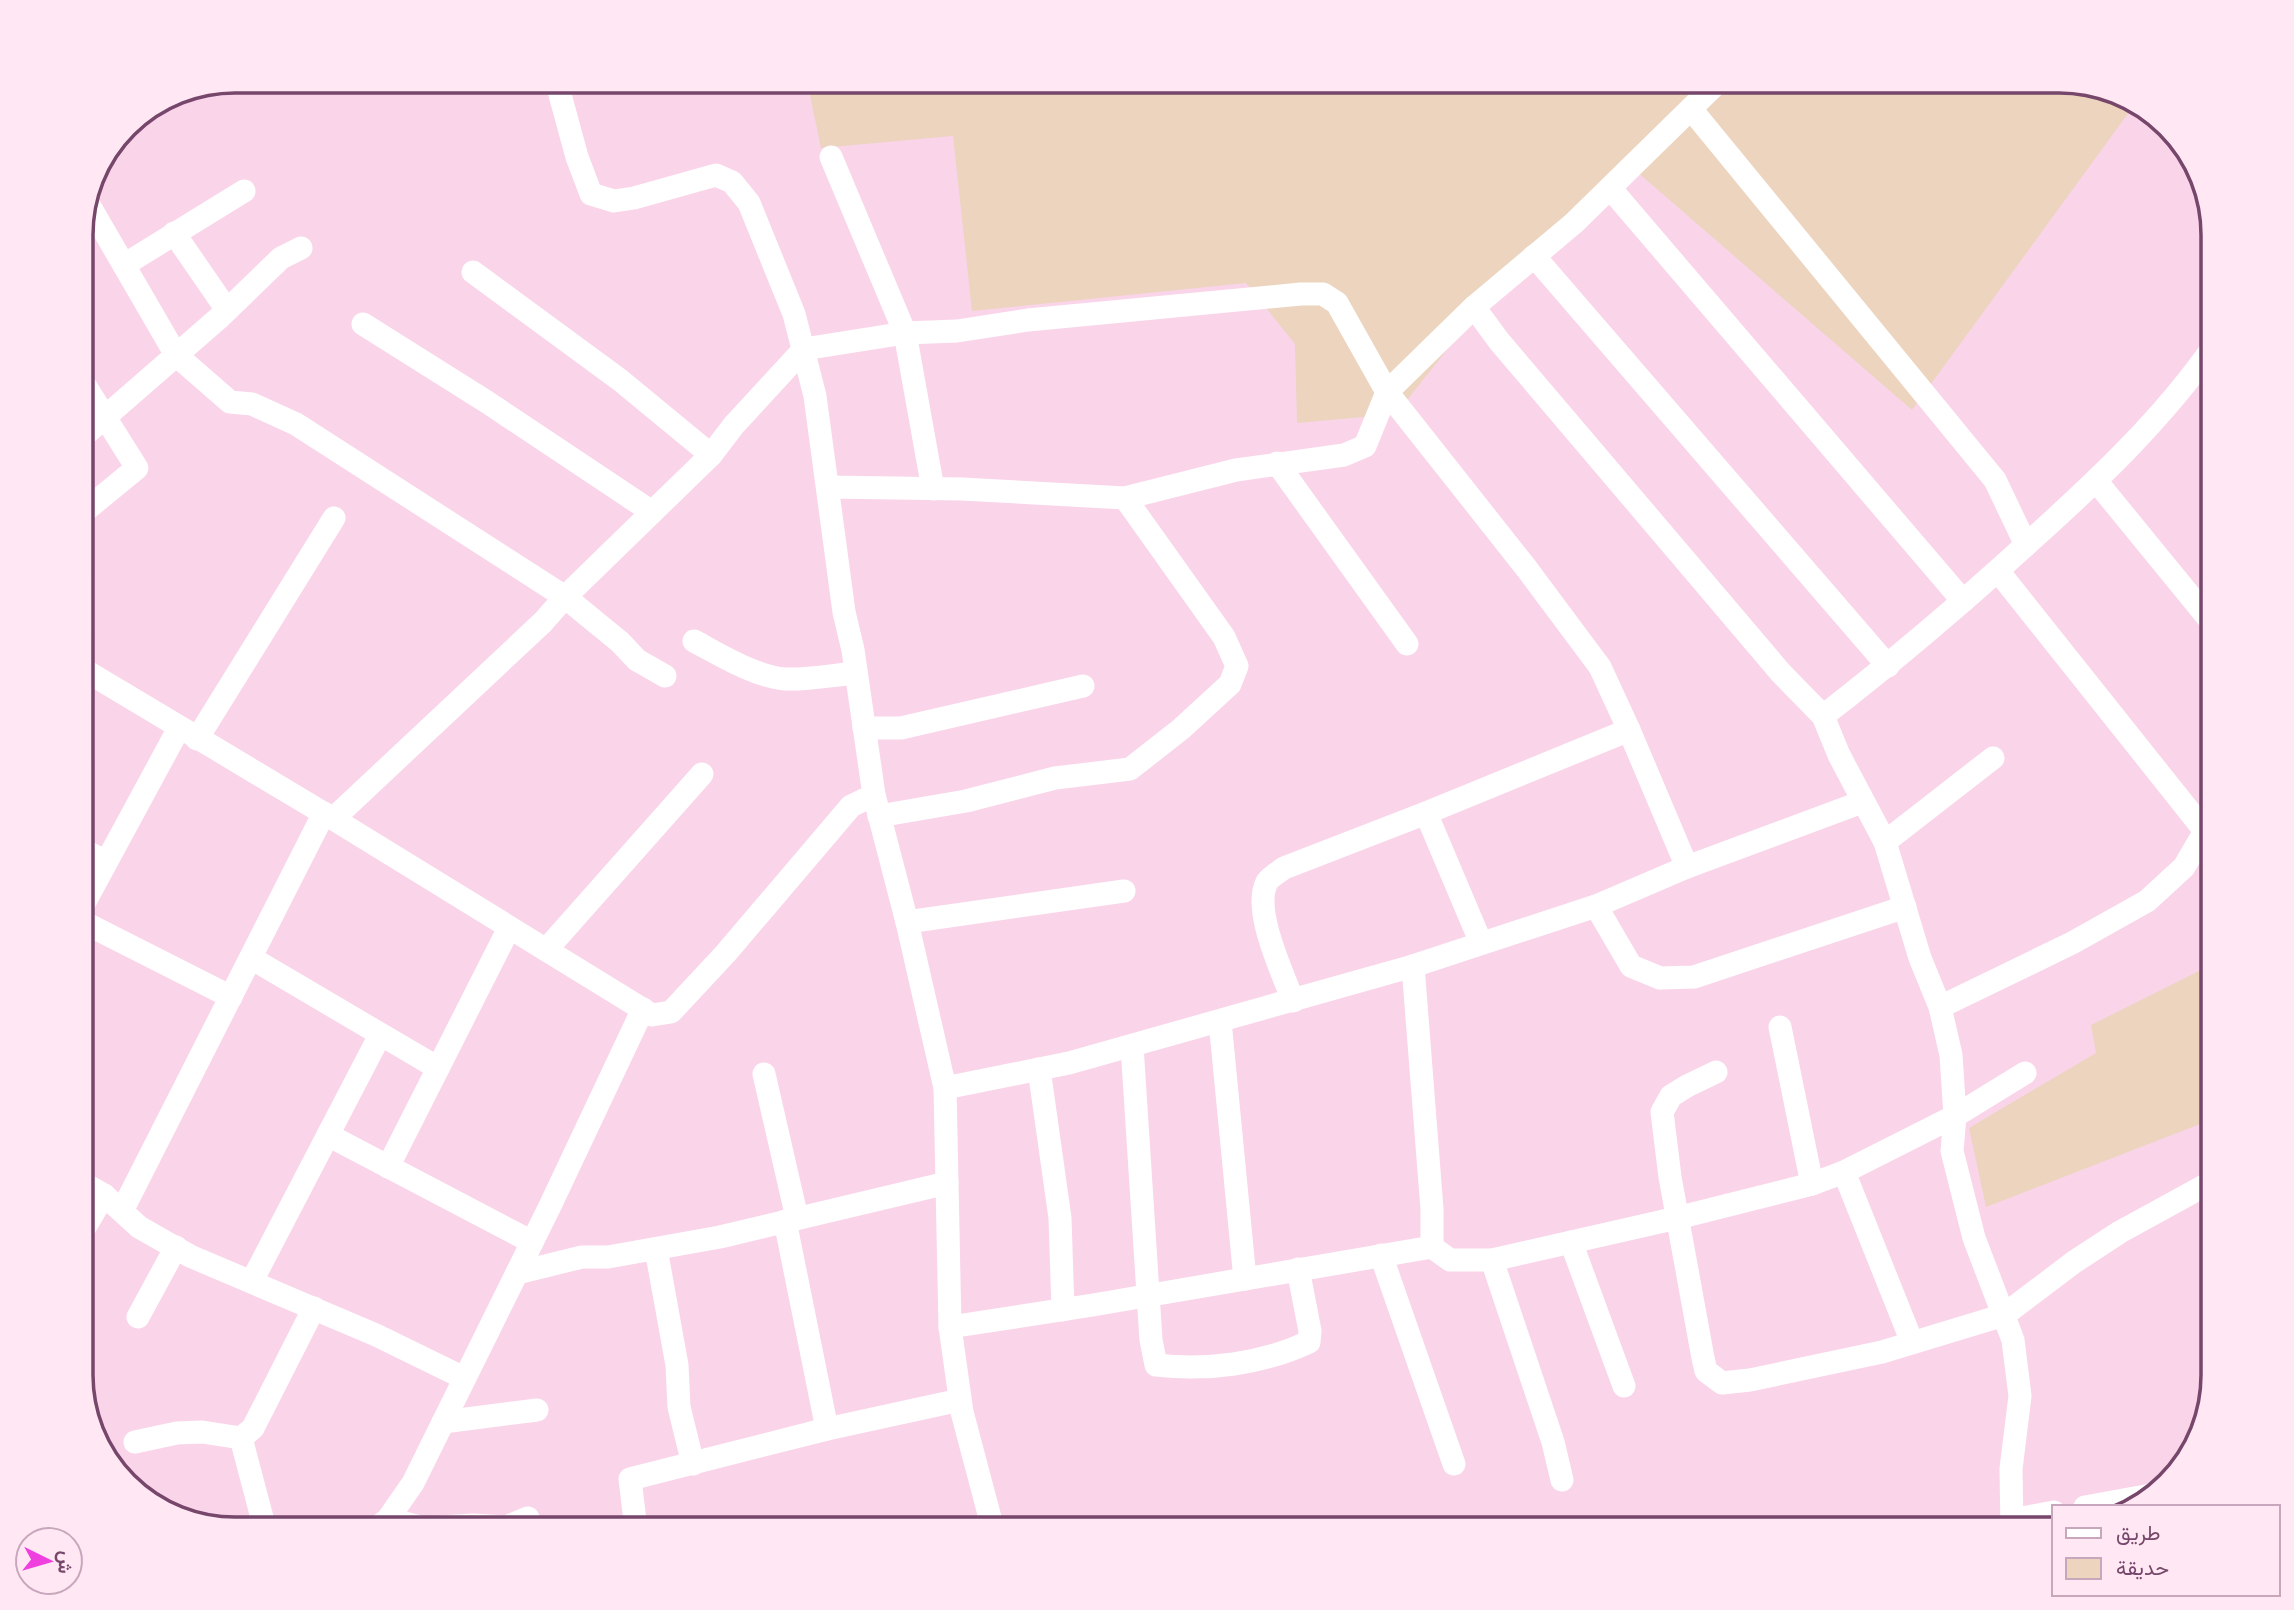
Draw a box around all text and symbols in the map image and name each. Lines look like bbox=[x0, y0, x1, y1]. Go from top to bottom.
legend bbox=[2052, 1505, 2280, 1596]
text: طريق bbox=[2116, 1521, 2161, 1546]
north arrow bbox=[14, 1526, 84, 1596]
text: ش bbox=[52, 1550, 77, 1575]
text: حديقة bbox=[2116, 1556, 2169, 1581]

